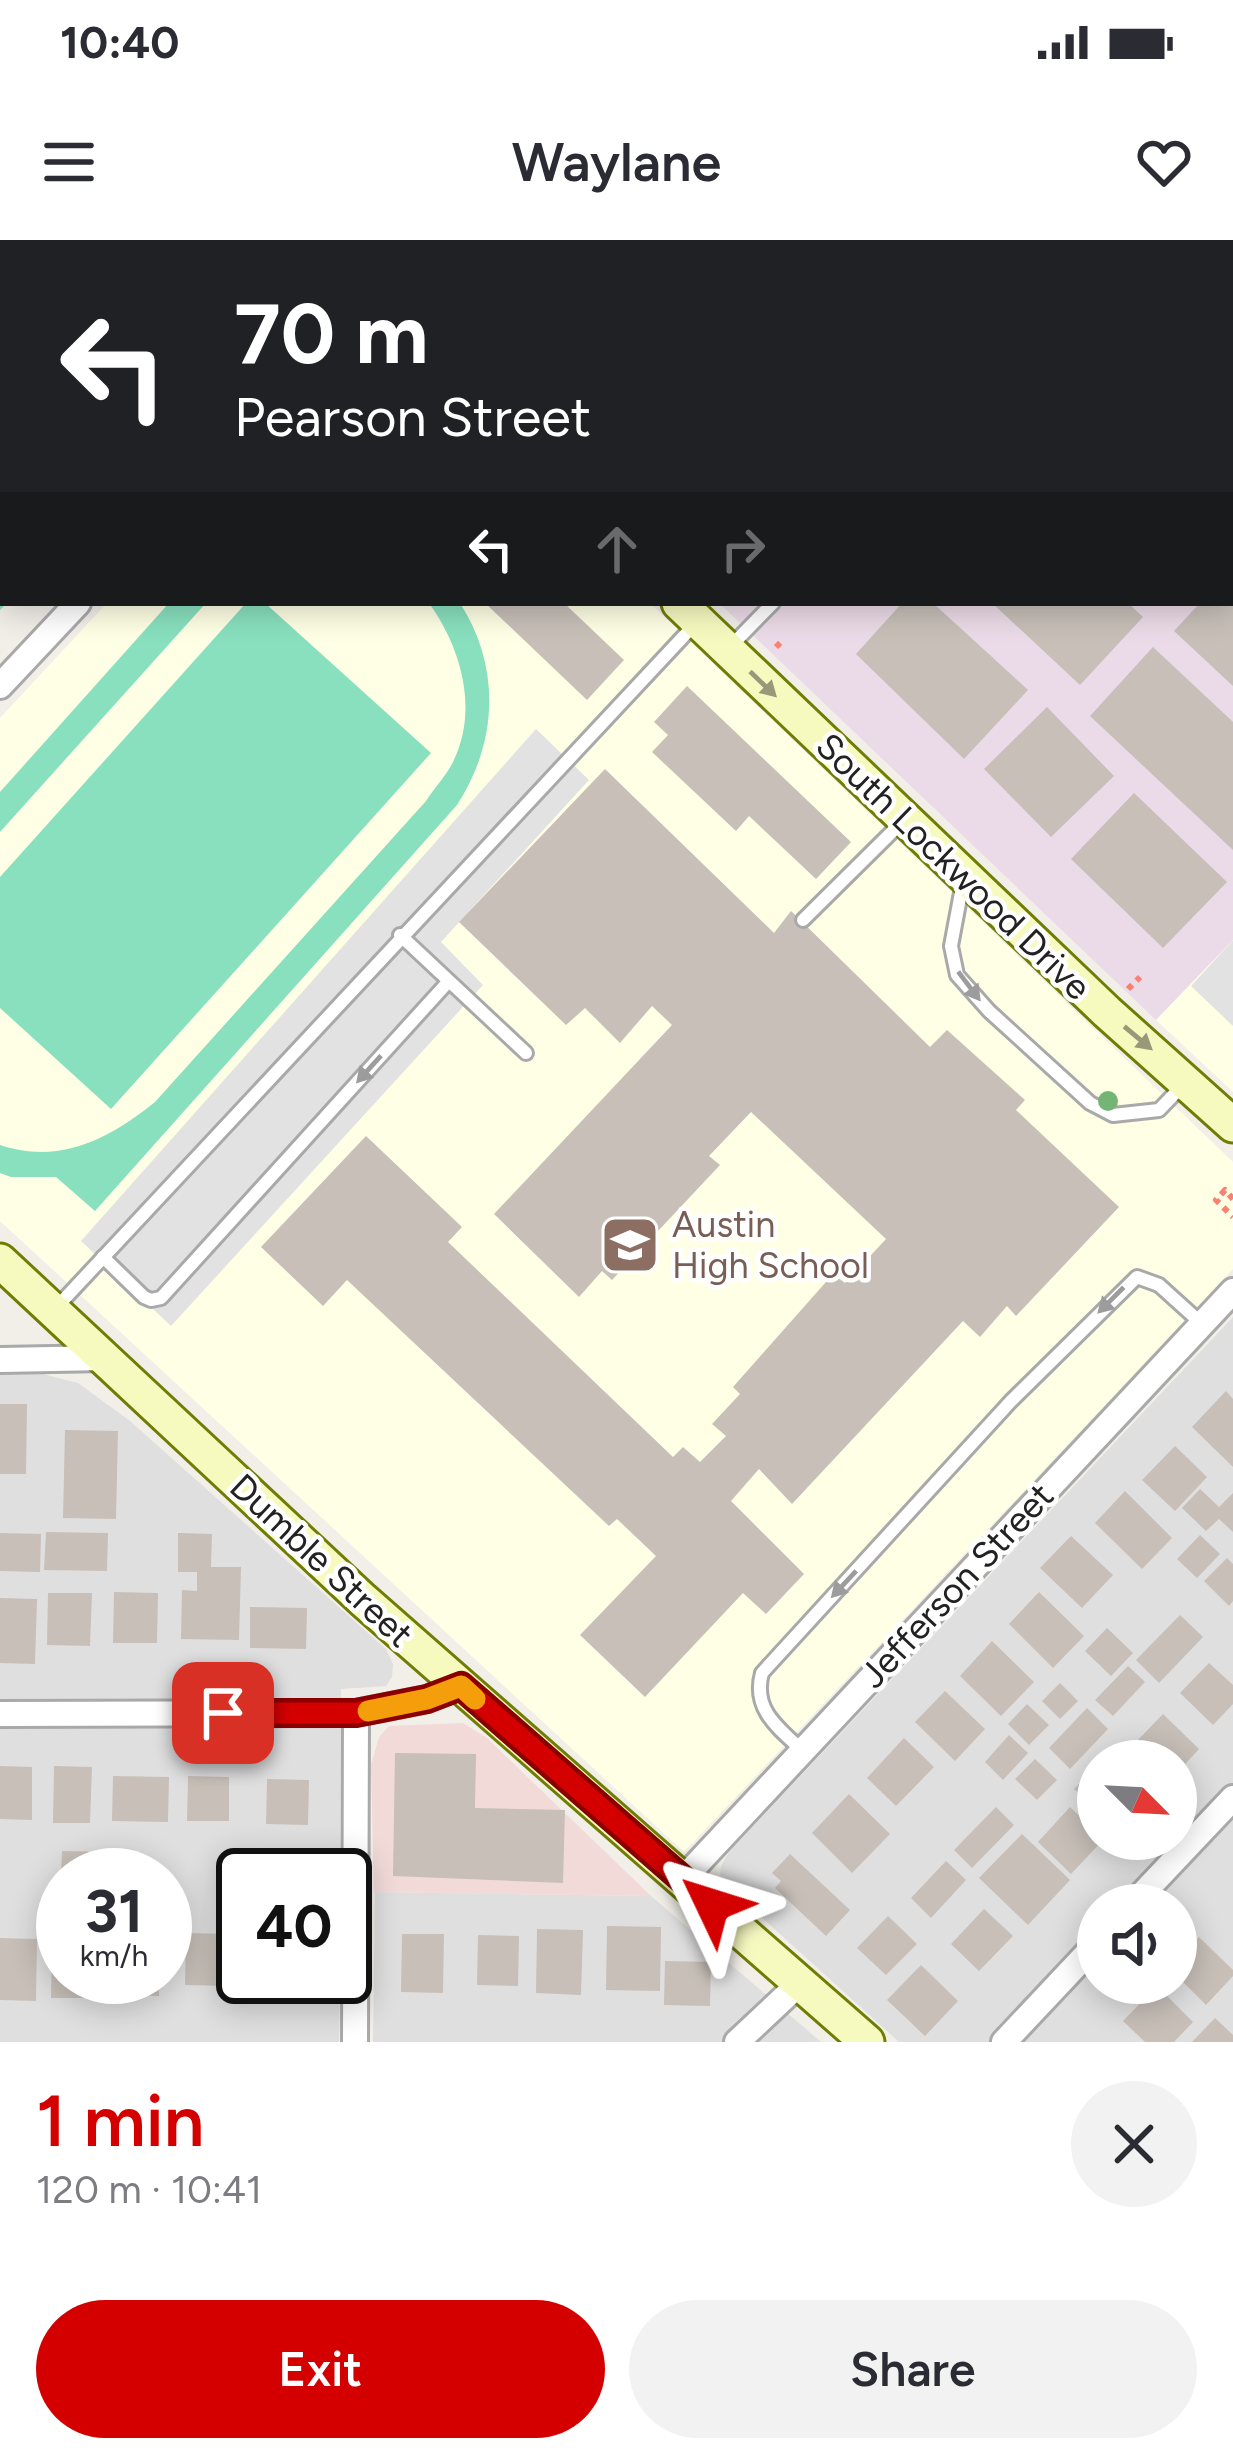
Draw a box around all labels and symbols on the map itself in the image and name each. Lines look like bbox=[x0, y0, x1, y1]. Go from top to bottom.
one-way arrow bbox=[748, 669, 777, 697]
street label: South Lockwood Drive bbox=[807, 724, 1100, 1009]
one-way arrow bbox=[956, 970, 980, 1001]
one-way arrow bbox=[1123, 1025, 1153, 1051]
one-way arrow bbox=[356, 1054, 383, 1083]
place label: Austin High School bbox=[672, 1203, 869, 1287]
school or university icon: Austin High School bbox=[599, 1214, 661, 1276]
one-way arrow bbox=[1098, 1285, 1126, 1314]
street label: Dumble Street bbox=[221, 1465, 422, 1656]
street label: Jefferson Street bbox=[851, 1474, 1062, 1697]
one-way arrow bbox=[831, 1569, 858, 1598]
pin bbox=[172, 1662, 274, 1764]
north arrow bbox=[1077, 1740, 1197, 1860]
position arrow bbox=[649, 1842, 775, 1968]
speed limit sign: 40 bbox=[216, 1848, 372, 2004]

